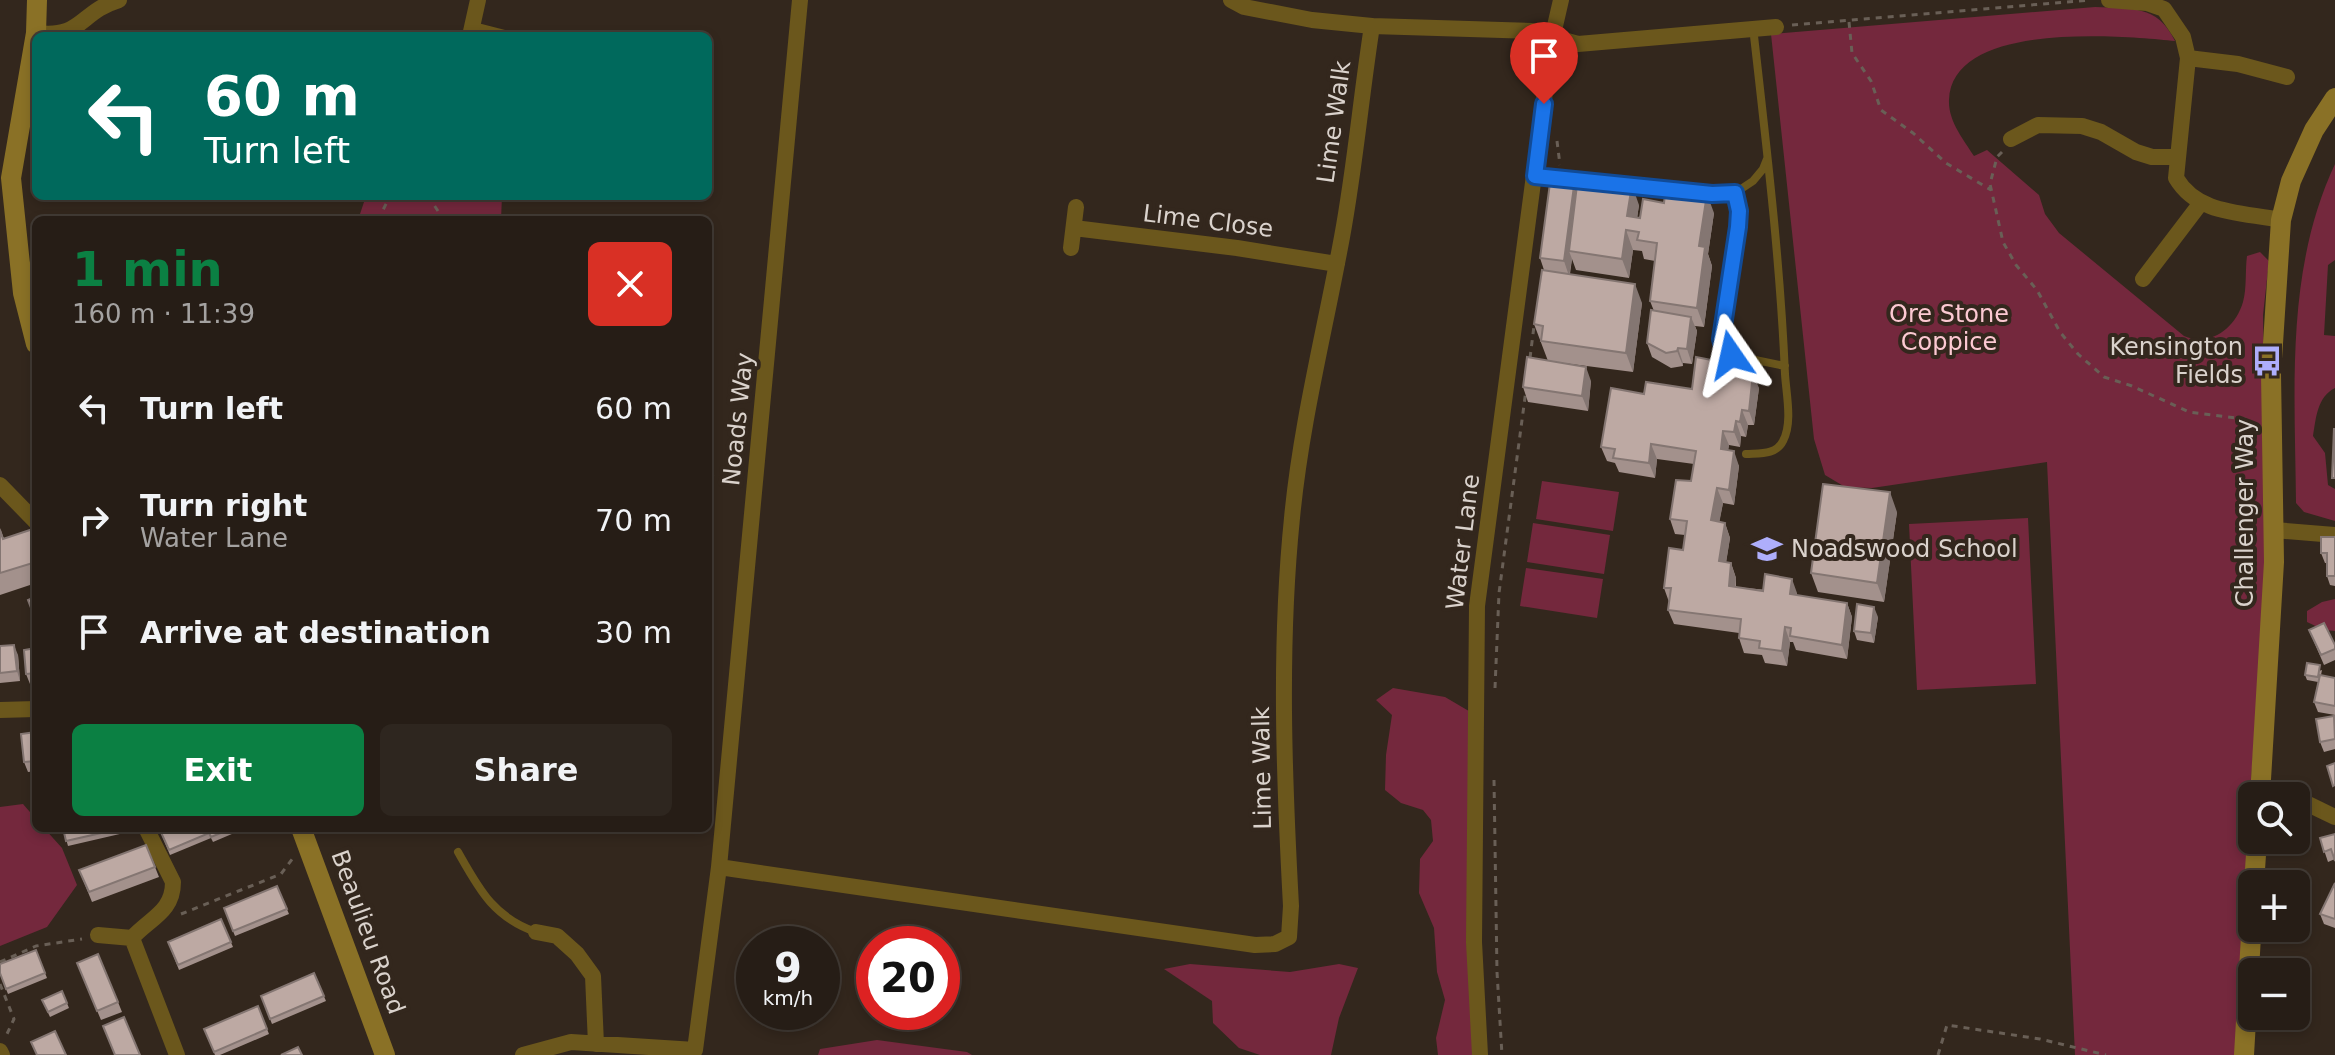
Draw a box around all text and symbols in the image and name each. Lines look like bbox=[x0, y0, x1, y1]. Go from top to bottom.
pin bbox=[1510, 22, 1578, 104]
icon: arrive bbox=[1522, 34, 1566, 78]
street label: Lime Walk bbox=[1312, 59, 1356, 185]
text: 60 m bbox=[204, 63, 360, 128]
icon: left bbox=[72, 64, 176, 168]
text: Turn left bbox=[204, 130, 350, 171]
street label: Lime Close bbox=[1141, 199, 1275, 243]
text: 1 min bbox=[72, 241, 223, 297]
button: close bbox=[588, 242, 672, 326]
text: 160 m · 11:39 bbox=[72, 299, 255, 329]
park label: Ore Stone Coppice bbox=[1889, 300, 2009, 356]
position arrow bbox=[1689, 313, 1773, 397]
place label: Kensington Fields bbox=[2110, 333, 2243, 389]
bus stop icon: Kensington Fields bbox=[2250, 344, 2284, 378]
street label: Noads Way bbox=[717, 351, 759, 487]
icon: left bbox=[72, 386, 116, 430]
text: Turn left bbox=[140, 391, 283, 426]
text: 60 m bbox=[595, 391, 672, 426]
street label: Challenger Way bbox=[2231, 419, 2259, 607]
street label: Water Lane bbox=[1441, 472, 1485, 612]
text: Turn right bbox=[140, 488, 307, 523]
icon: right bbox=[72, 498, 116, 542]
text: 70 m bbox=[595, 503, 672, 538]
text: Water Lane bbox=[140, 523, 288, 553]
school or university icon: Noadswood School bbox=[1750, 532, 1784, 566]
place label: Noadswood School bbox=[1791, 535, 2018, 563]
icon: arrive bbox=[72, 610, 116, 654]
text: Arrive at destination bbox=[140, 615, 491, 650]
text: 30 m bbox=[595, 615, 672, 650]
street label: Lime Walk bbox=[1247, 706, 1277, 830]
button: Exit bbox=[72, 724, 364, 816]
button: Share bbox=[380, 724, 672, 816]
map controls bbox=[2238, 782, 2310, 1030]
button: search bbox=[2238, 782, 2310, 854]
street label: Beaulieu Road bbox=[325, 846, 411, 1018]
button: + bbox=[2238, 870, 2310, 942]
speed limit sign: 20 bbox=[856, 926, 960, 1030]
text: 9 bbox=[774, 945, 802, 991]
button: − bbox=[2238, 958, 2310, 1030]
text: km/h bbox=[763, 986, 813, 1010]

